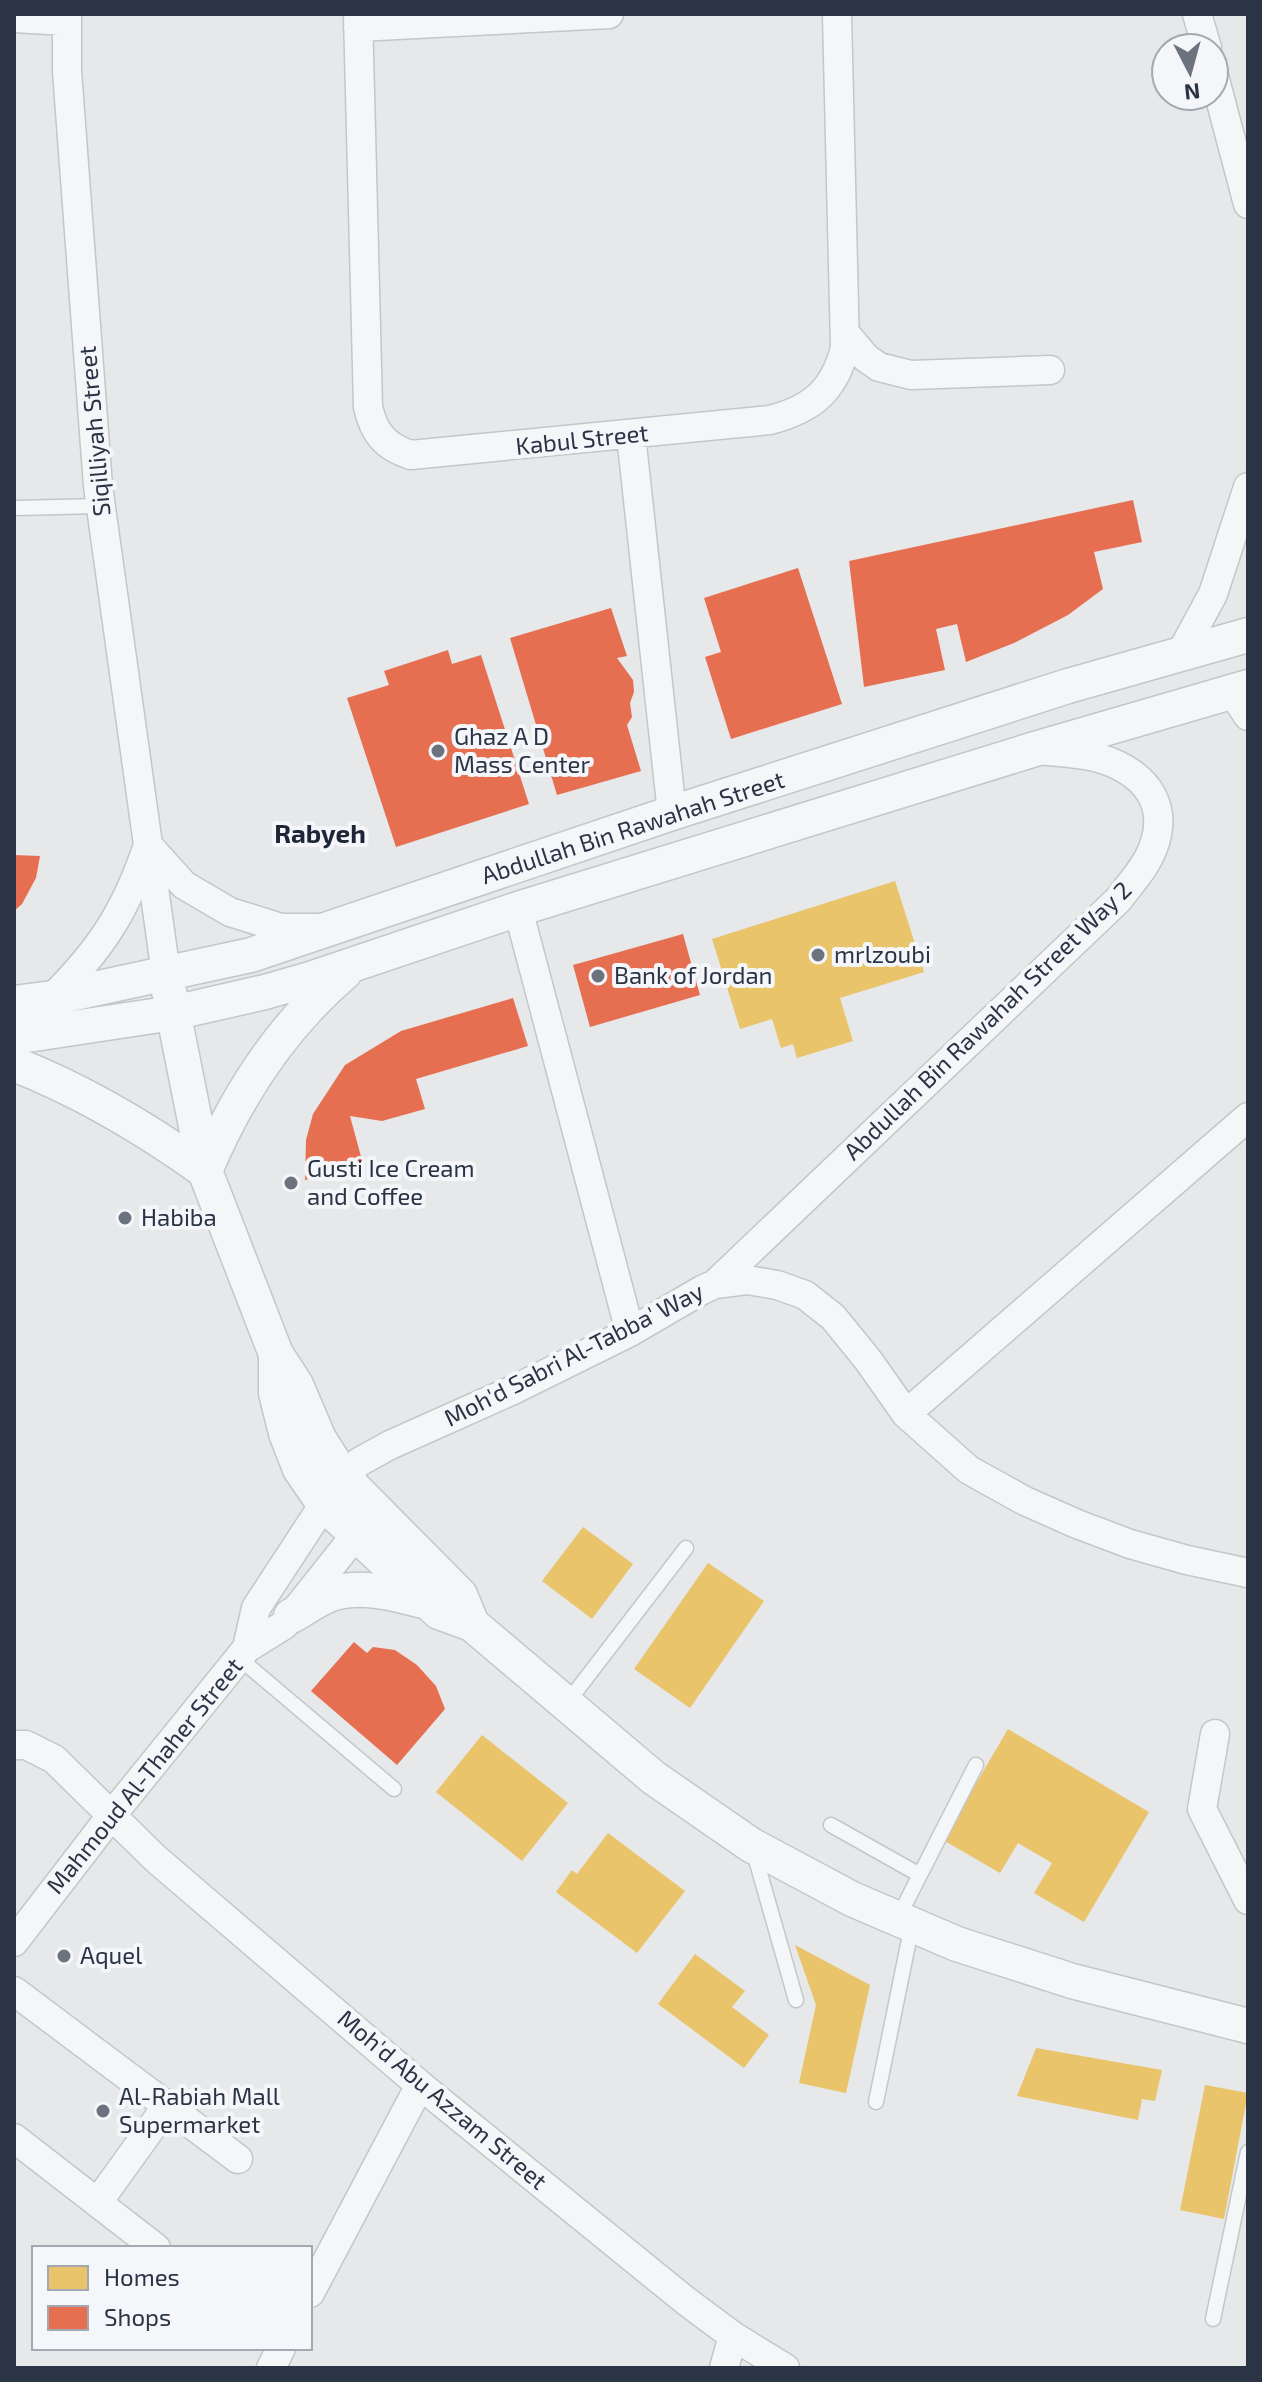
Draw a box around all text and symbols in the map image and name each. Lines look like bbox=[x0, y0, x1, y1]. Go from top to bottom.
north arrow bbox=[1150, 32, 1230, 112]
text: N bbox=[1183, 79, 1201, 107]
street label: Siqilliyah Street bbox=[72, 345, 115, 518]
street label: Kabul Street bbox=[514, 417, 650, 460]
place label: Ghaz A D Mass Center bbox=[454, 721, 591, 778]
marker: Ghaz A D Mass Center bbox=[429, 742, 447, 760]
street label: Abdullah Bin Rawahah Street bbox=[477, 764, 788, 889]
district label: Rabyeh bbox=[274, 817, 366, 849]
street label: Abdullah Bin Rawahah Street Way 2 bbox=[837, 875, 1137, 1165]
place label: mrlzoubi bbox=[834, 939, 931, 968]
marker: mrlzoubi bbox=[809, 946, 827, 964]
place label: Bank of Jordan bbox=[614, 960, 773, 989]
marker: Bank of Jordan bbox=[589, 967, 607, 985]
place label: Gusti Ice Cream and Coffee bbox=[307, 1153, 475, 1210]
marker: Gusti Ice Cream and Coffee bbox=[282, 1174, 300, 1192]
place label: Habiba bbox=[141, 1202, 217, 1231]
marker: Habiba bbox=[116, 1209, 134, 1227]
street label: Moh'd Sabri Al-Tabba' Way bbox=[439, 1275, 708, 1432]
street label: Mahmoud Al-Thaher Street bbox=[40, 1651, 248, 1899]
place label: Aquel bbox=[80, 1940, 142, 1969]
marker: Aquel bbox=[55, 1947, 73, 1965]
street label: Moh'd Abu Azzam Street bbox=[332, 2003, 553, 2195]
place label: Al-Rabiah Mall Supermarket bbox=[119, 2081, 280, 2138]
marker: Al-Rabiah Mall Supermarket bbox=[94, 2102, 112, 2120]
legend bbox=[32, 2246, 312, 2350]
text: Homes bbox=[104, 2262, 180, 2291]
text: Shops bbox=[104, 2302, 171, 2331]

